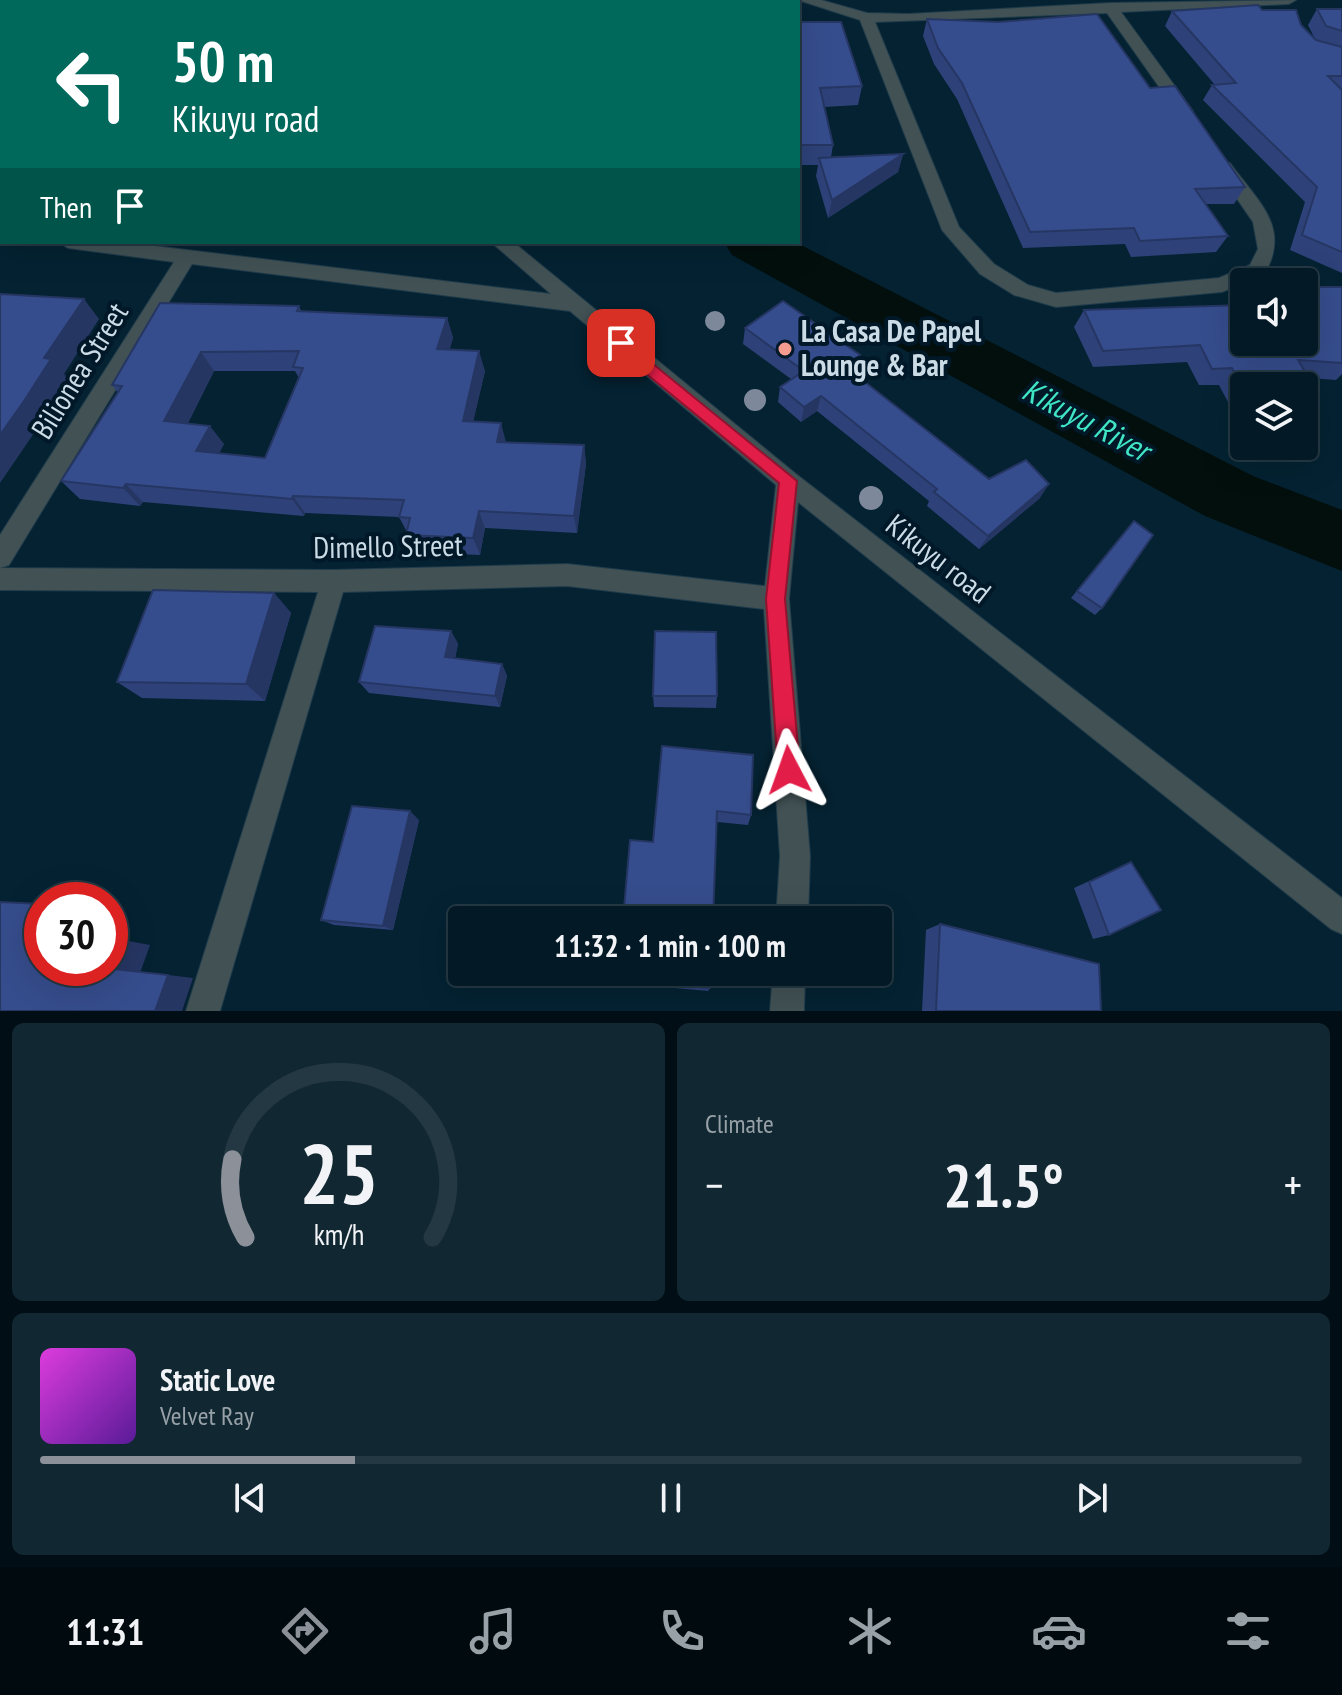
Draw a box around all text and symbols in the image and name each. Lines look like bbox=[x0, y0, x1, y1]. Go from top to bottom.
text: 50 m bbox=[172, 25, 274, 97]
icon: left bbox=[40, 32, 144, 136]
text: Kikuyu road bbox=[172, 95, 319, 142]
icon: arrive bbox=[108, 184, 152, 228]
text: Then bbox=[40, 187, 92, 226]
map controls bbox=[1230, 268, 1318, 460]
button: sound bbox=[1230, 268, 1318, 356]
street label: Bilionea Street bbox=[22, 294, 136, 445]
pin bbox=[587, 309, 655, 377]
place label: La Casa De Papel Lounge & Bar bbox=[801, 311, 982, 384]
icon: arrive bbox=[599, 321, 643, 365]
marker: La Casa De Papel Lounge & Bar bbox=[776, 340, 794, 358]
water label: Kikuyu River bbox=[1015, 368, 1161, 472]
button: layers bbox=[1230, 372, 1318, 460]
street label: Kikuyu road bbox=[879, 505, 999, 611]
street label: Dimello Street bbox=[313, 525, 464, 566]
position arrow bbox=[747, 728, 831, 812]
speed limit sign: 30 bbox=[24, 882, 128, 986]
text: 11:32 · 1 min · 100 m bbox=[554, 926, 786, 965]
text: Climate bbox=[705, 1107, 774, 1140]
text: 25 bbox=[299, 1119, 378, 1227]
text: 21.5° bbox=[943, 1146, 1064, 1224]
text: − bbox=[705, 1156, 723, 1213]
text: + bbox=[1284, 1156, 1302, 1213]
text: km/h bbox=[313, 1216, 364, 1253]
text: Static Love bbox=[160, 1360, 275, 1399]
text: Velvet Ray bbox=[160, 1399, 254, 1432]
icon: previous bbox=[228, 1476, 272, 1520]
icon: pause bbox=[649, 1476, 693, 1520]
icon: next bbox=[1070, 1476, 1114, 1520]
icon: directions bbox=[277, 1603, 333, 1659]
icon: music bbox=[465, 1603, 521, 1659]
icon: phone bbox=[654, 1603, 710, 1659]
icon: climate bbox=[842, 1603, 898, 1659]
icon: car bbox=[1031, 1603, 1087, 1659]
icon: filters bbox=[1220, 1603, 1276, 1659]
text: 11:31 bbox=[66, 1608, 144, 1655]

